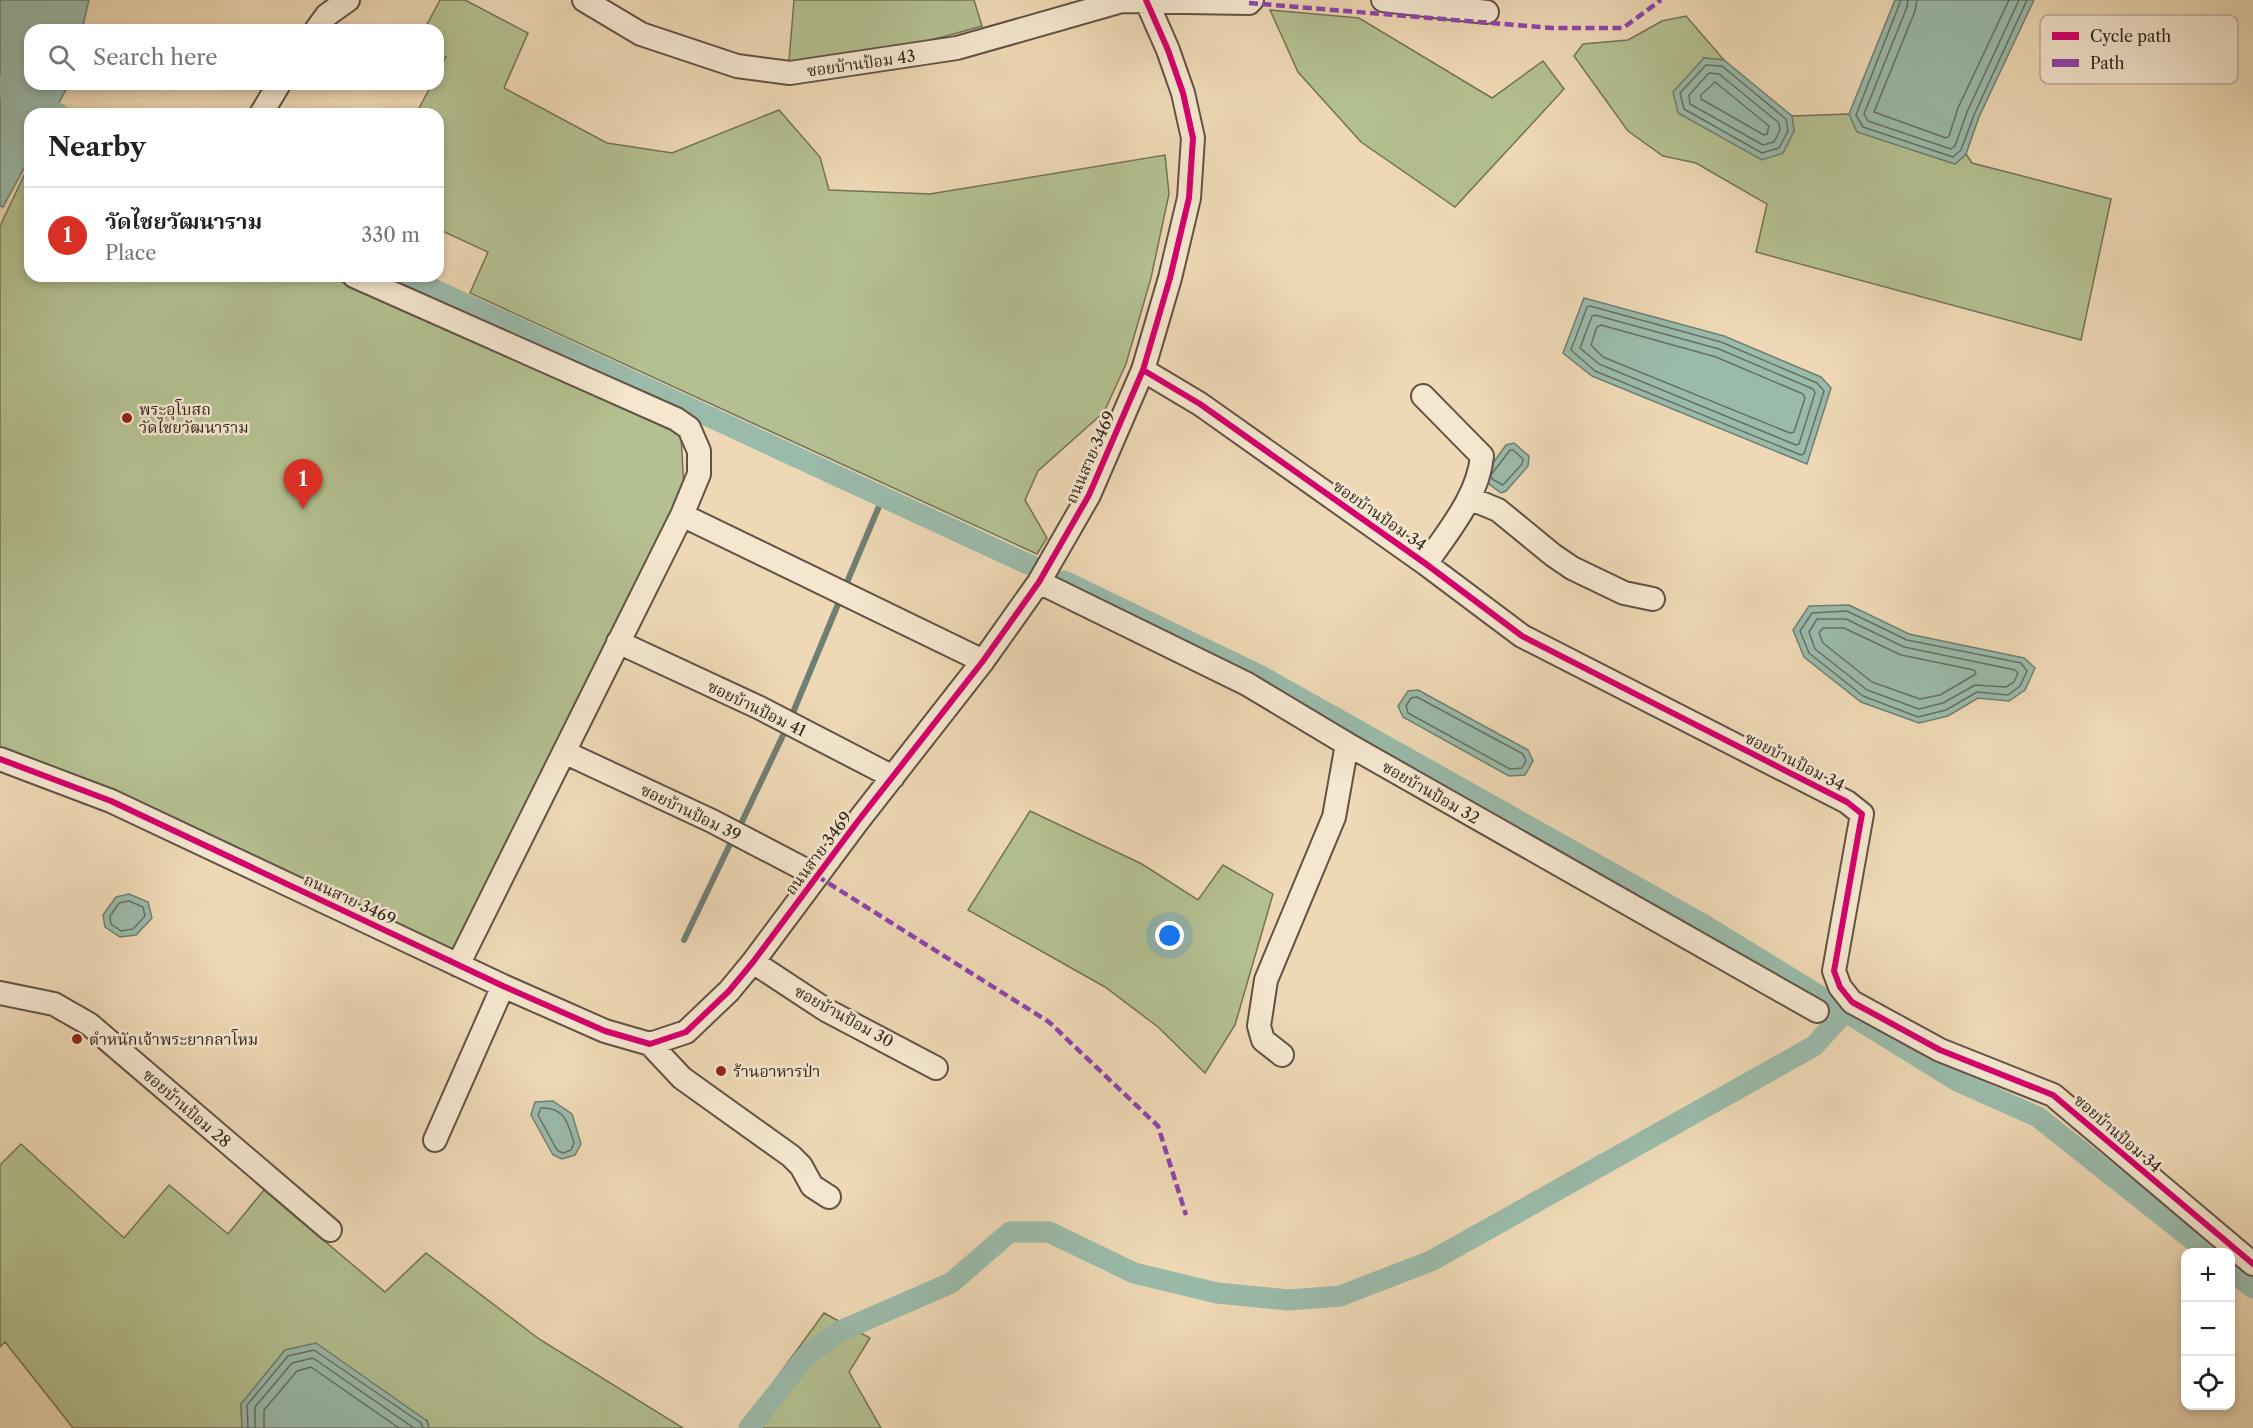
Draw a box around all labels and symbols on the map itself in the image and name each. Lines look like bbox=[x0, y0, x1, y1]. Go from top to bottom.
legend bbox=[2040, 15, 2238, 84]
text: Cycle path bbox=[2090, 26, 2171, 46]
street label: ซอยบ้านป้อม 43 bbox=[806, 45, 916, 81]
text: Path bbox=[2090, 53, 2124, 73]
place label: พระอุโบสถ วัดไชยวัฒนาราม bbox=[139, 399, 249, 437]
street label: ถนนสาย 3469 bbox=[1061, 408, 1119, 506]
marker: พระอุโบสถ วัดไชยวัฒนาราม bbox=[120, 411, 134, 425]
pin: 1 bbox=[284, 460, 322, 509]
street label: ซอยบ้านป้อม 34 bbox=[1330, 475, 1430, 555]
street label: ซอยบ้านป้อม 41 bbox=[704, 676, 810, 741]
street label: ซอยบ้านป้อม 34 bbox=[1742, 727, 1848, 795]
street label: ซอยบ้านป้อม 32 bbox=[1379, 756, 1483, 828]
street label: ซอยบ้านป้อม 39 bbox=[637, 779, 745, 845]
street label: ถนนสาย 3469 bbox=[780, 807, 856, 899]
street label: ถนนสาย 3469 bbox=[301, 869, 399, 929]
your location bbox=[1155, 921, 1184, 950]
street label: ซอยบ้านป้อม 30 bbox=[791, 981, 897, 1051]
place label: ตำหนักเจ้าพระยากลาโหม bbox=[89, 1029, 258, 1049]
marker: ตำหนักเจ้าพระยากลาโหม bbox=[70, 1032, 84, 1046]
place label: ร้านอาหารป่า bbox=[733, 1061, 820, 1081]
street label: ซอยบ้านป้อม 28 bbox=[139, 1064, 235, 1152]
marker: ร้านอาหารป่า bbox=[714, 1064, 728, 1078]
street label: ซอยบ้านป้อม 34 bbox=[2070, 1090, 2166, 1176]

